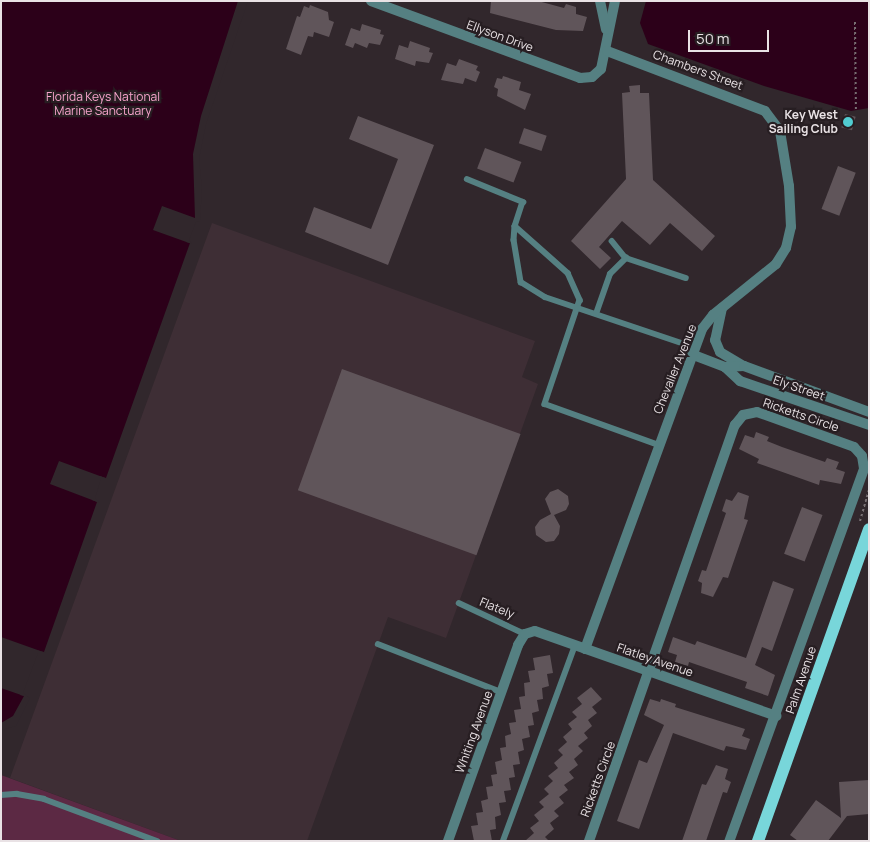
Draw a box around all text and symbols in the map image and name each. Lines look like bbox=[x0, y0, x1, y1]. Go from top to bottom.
street label: Ellyson Drive bbox=[465, 17, 535, 55]
scale bar bbox=[690, 20, 771, 52]
text: 50 m bbox=[696, 28, 730, 49]
street label: Chambers Street bbox=[651, 47, 745, 93]
park label: Florida Keys National Marine Sanctuary bbox=[46, 90, 160, 118]
place label: Key West Sailing Club bbox=[769, 108, 838, 136]
marker: Key West Sailing Club bbox=[842, 116, 854, 128]
street label: Chevalier Avenue bbox=[650, 322, 700, 416]
street label: Ely Street bbox=[771, 372, 827, 404]
street label: Ricketts Circle bbox=[761, 395, 841, 435]
street label: Flately bbox=[478, 595, 516, 621]
street label: Flatley Avenue bbox=[615, 640, 695, 680]
street label: Palm Avenue bbox=[783, 645, 819, 715]
street label: Whiting Avenue bbox=[452, 689, 496, 775]
street label: Ricketts Circle bbox=[578, 739, 618, 819]

